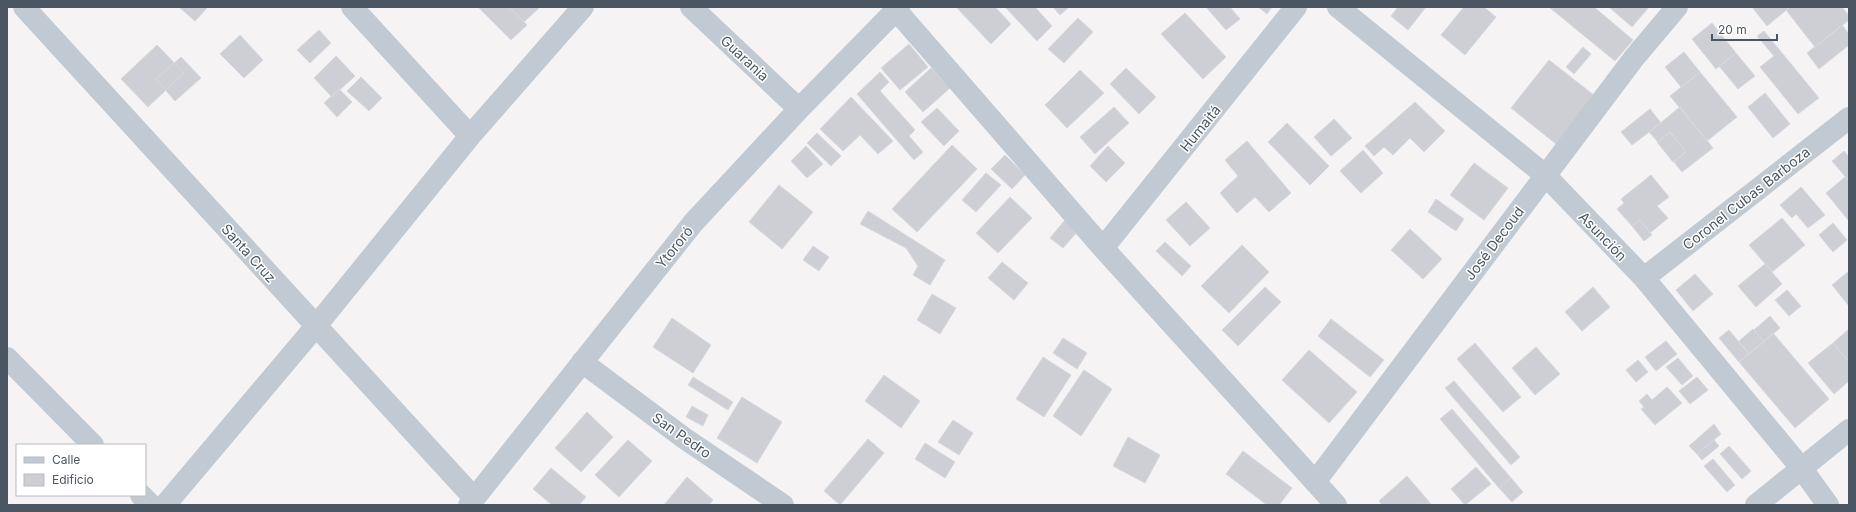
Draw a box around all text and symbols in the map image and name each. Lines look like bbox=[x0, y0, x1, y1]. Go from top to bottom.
scale bar bbox=[1712, 16, 1777, 42]
text: 20 m bbox=[1718, 22, 1747, 37]
street label: Guarania bbox=[718, 32, 772, 84]
street label: Humaitá bbox=[1176, 101, 1224, 155]
street label: Coronel Cubas Barboza bbox=[1679, 143, 1813, 253]
street label: José Decoud bbox=[1461, 203, 1527, 283]
street label: Asunción bbox=[1575, 208, 1631, 264]
street label: Santa Cruz bbox=[218, 220, 280, 286]
street label: Ytororó bbox=[652, 223, 696, 271]
street label: San Pedro bbox=[649, 409, 715, 461]
legend bbox=[16, 444, 146, 496]
text: Calle bbox=[52, 452, 80, 467]
text: Edificio bbox=[52, 472, 94, 487]

